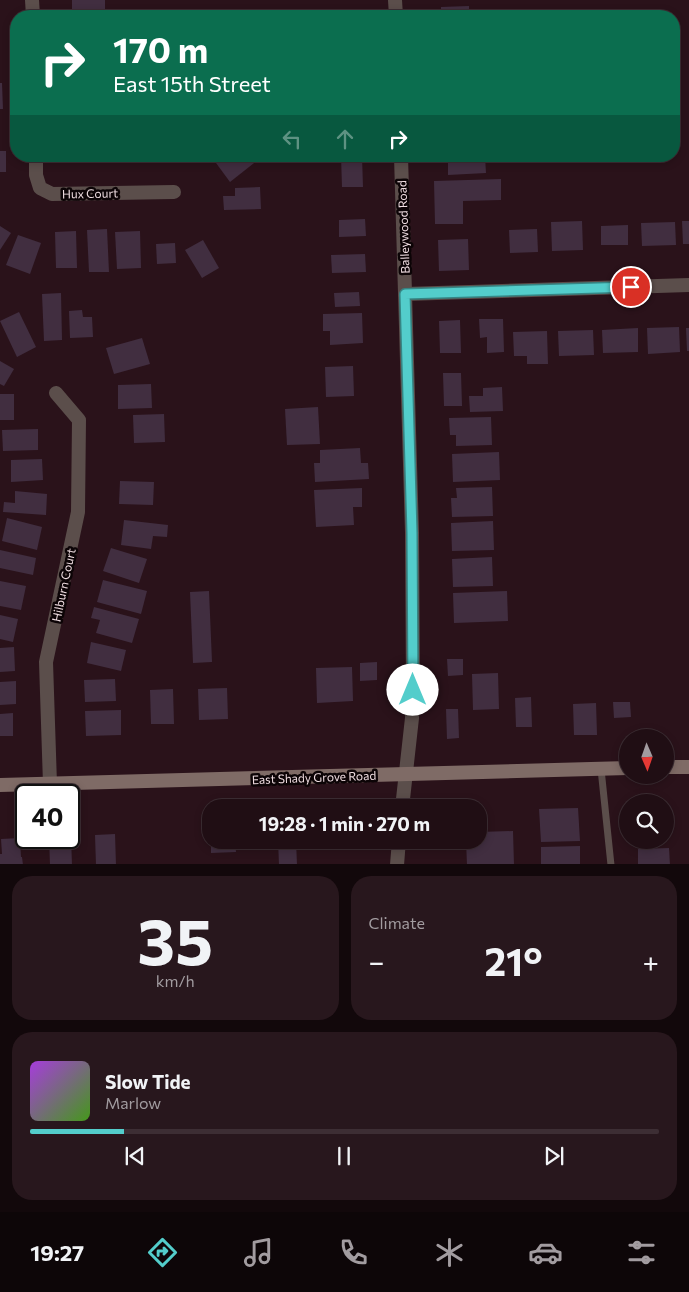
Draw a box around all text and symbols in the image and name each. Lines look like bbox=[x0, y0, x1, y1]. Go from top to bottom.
text: 170 m bbox=[113, 27, 208, 70]
icon: right bbox=[30, 30, 95, 95]
text: East 15th Street bbox=[113, 70, 271, 97]
icon: left bbox=[278, 125, 306, 153]
icon: ahead bbox=[331, 125, 359, 153]
icon: right bbox=[384, 125, 412, 153]
street label: Balleywood Road bbox=[394, 180, 412, 274]
street label: Hux Court bbox=[62, 186, 118, 200]
pin bbox=[610, 266, 652, 308]
icon: arrive bbox=[617, 273, 645, 301]
street label: Hilburn Court bbox=[48, 547, 78, 623]
position arrow bbox=[386, 663, 438, 715]
north arrow bbox=[619, 729, 674, 784]
map controls bbox=[619, 729, 674, 849]
street label: East Shady Grove Road bbox=[251, 768, 377, 786]
speed limit sign: 40 bbox=[15, 784, 80, 849]
button: search bbox=[619, 794, 674, 849]
text: 19:28 · 1 min · 270 m bbox=[259, 812, 430, 835]
text: 35 bbox=[137, 899, 213, 978]
text: Climate bbox=[369, 913, 425, 932]
text: 21° bbox=[484, 937, 543, 984]
text: − bbox=[369, 944, 384, 978]
text: + bbox=[643, 944, 659, 978]
text: km/h bbox=[156, 971, 195, 990]
text: Slow Tide bbox=[105, 1070, 191, 1093]
text: Marlow bbox=[105, 1093, 161, 1112]
icon: previous bbox=[121, 1142, 149, 1170]
icon: pause bbox=[330, 1142, 358, 1170]
icon: next bbox=[540, 1142, 568, 1170]
icon: directions bbox=[145, 1235, 180, 1270]
icon: music bbox=[241, 1235, 276, 1270]
icon: phone bbox=[336, 1235, 371, 1270]
icon: climate bbox=[432, 1235, 467, 1270]
icon: car bbox=[528, 1235, 563, 1270]
icon: filters bbox=[624, 1235, 659, 1270]
text: 19:27 bbox=[30, 1239, 84, 1266]

